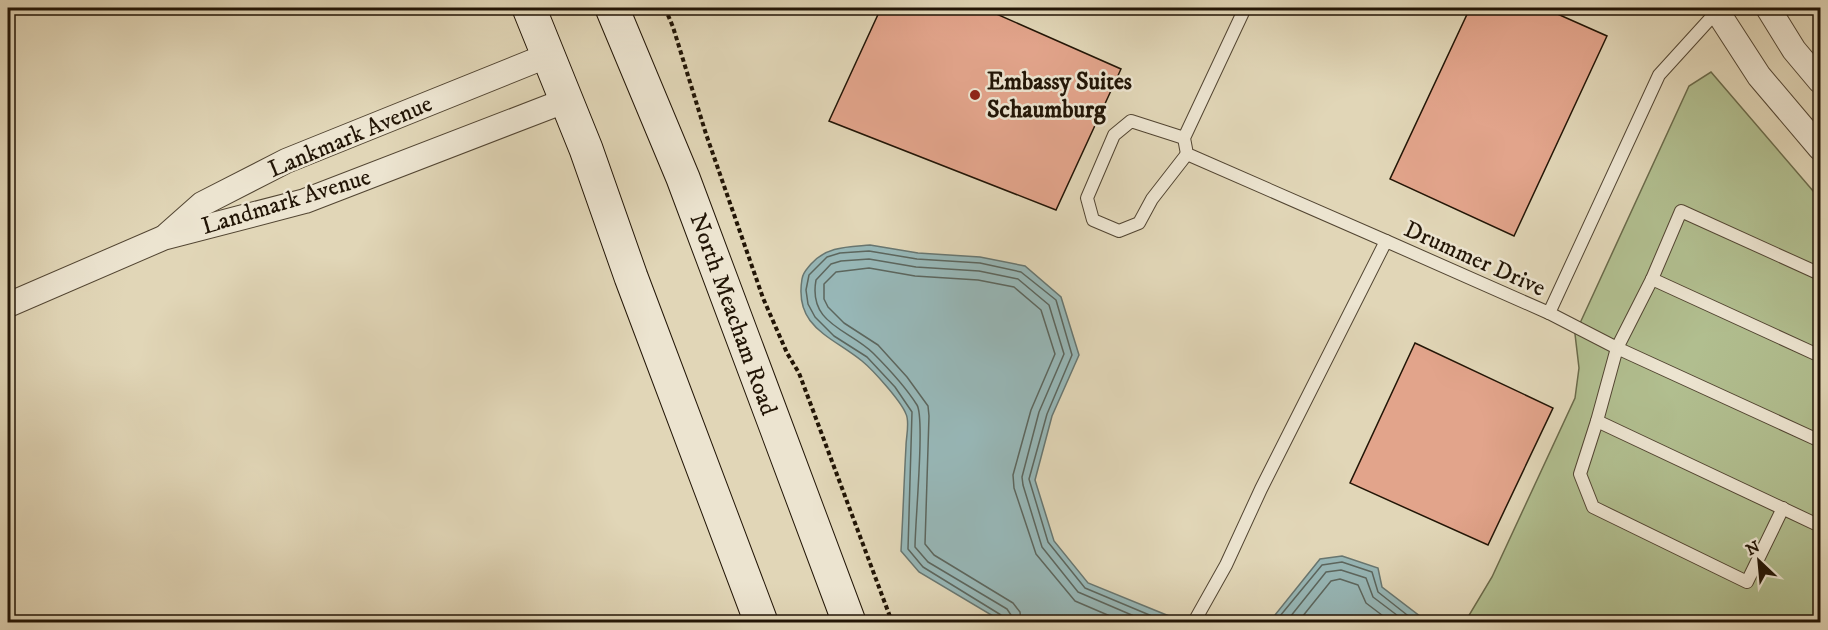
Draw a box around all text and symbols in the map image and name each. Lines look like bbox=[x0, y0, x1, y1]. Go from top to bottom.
place label: Embassy Suites Schaumburg bbox=[987, 67, 1132, 125]
marker: Embassy Suites Schaumburg bbox=[968, 88, 982, 102]
street label: Lankmark Avenue bbox=[264, 89, 437, 185]
street label: Landmark Avenue bbox=[198, 162, 375, 242]
street label: North Meacham Road bbox=[683, 209, 784, 420]
street label: Drummer Drive bbox=[1399, 214, 1550, 304]
north arrow bbox=[1729, 531, 1789, 591]
text: N bbox=[1743, 537, 1763, 560]

